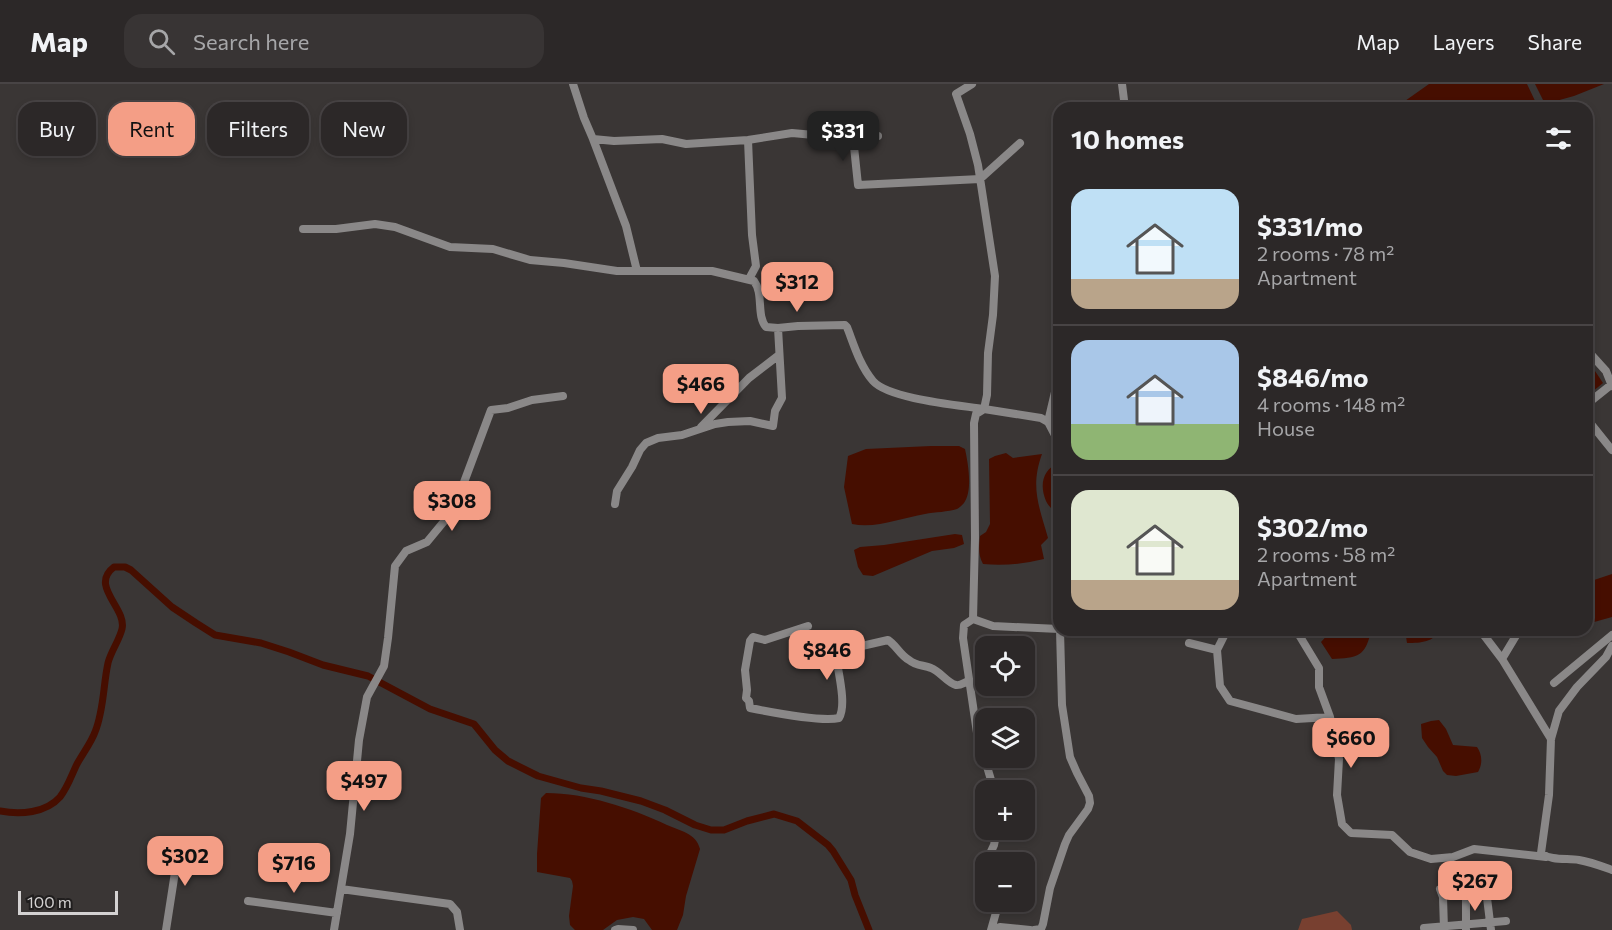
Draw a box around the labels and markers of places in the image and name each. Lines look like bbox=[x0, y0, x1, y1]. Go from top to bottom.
pin: $331 bbox=[807, 111, 879, 162]
pin: $312 bbox=[761, 262, 833, 313]
pin: $466 bbox=[665, 364, 737, 415]
pin: $308 bbox=[416, 481, 488, 532]
pin: $846 bbox=[791, 630, 863, 681]
pin: $660 bbox=[1315, 718, 1387, 769]
pin: $497 bbox=[328, 761, 400, 812]
pin: $302 bbox=[149, 836, 221, 887]
pin: $716 bbox=[258, 843, 330, 894]
pin: $267 bbox=[1439, 861, 1511, 912]

